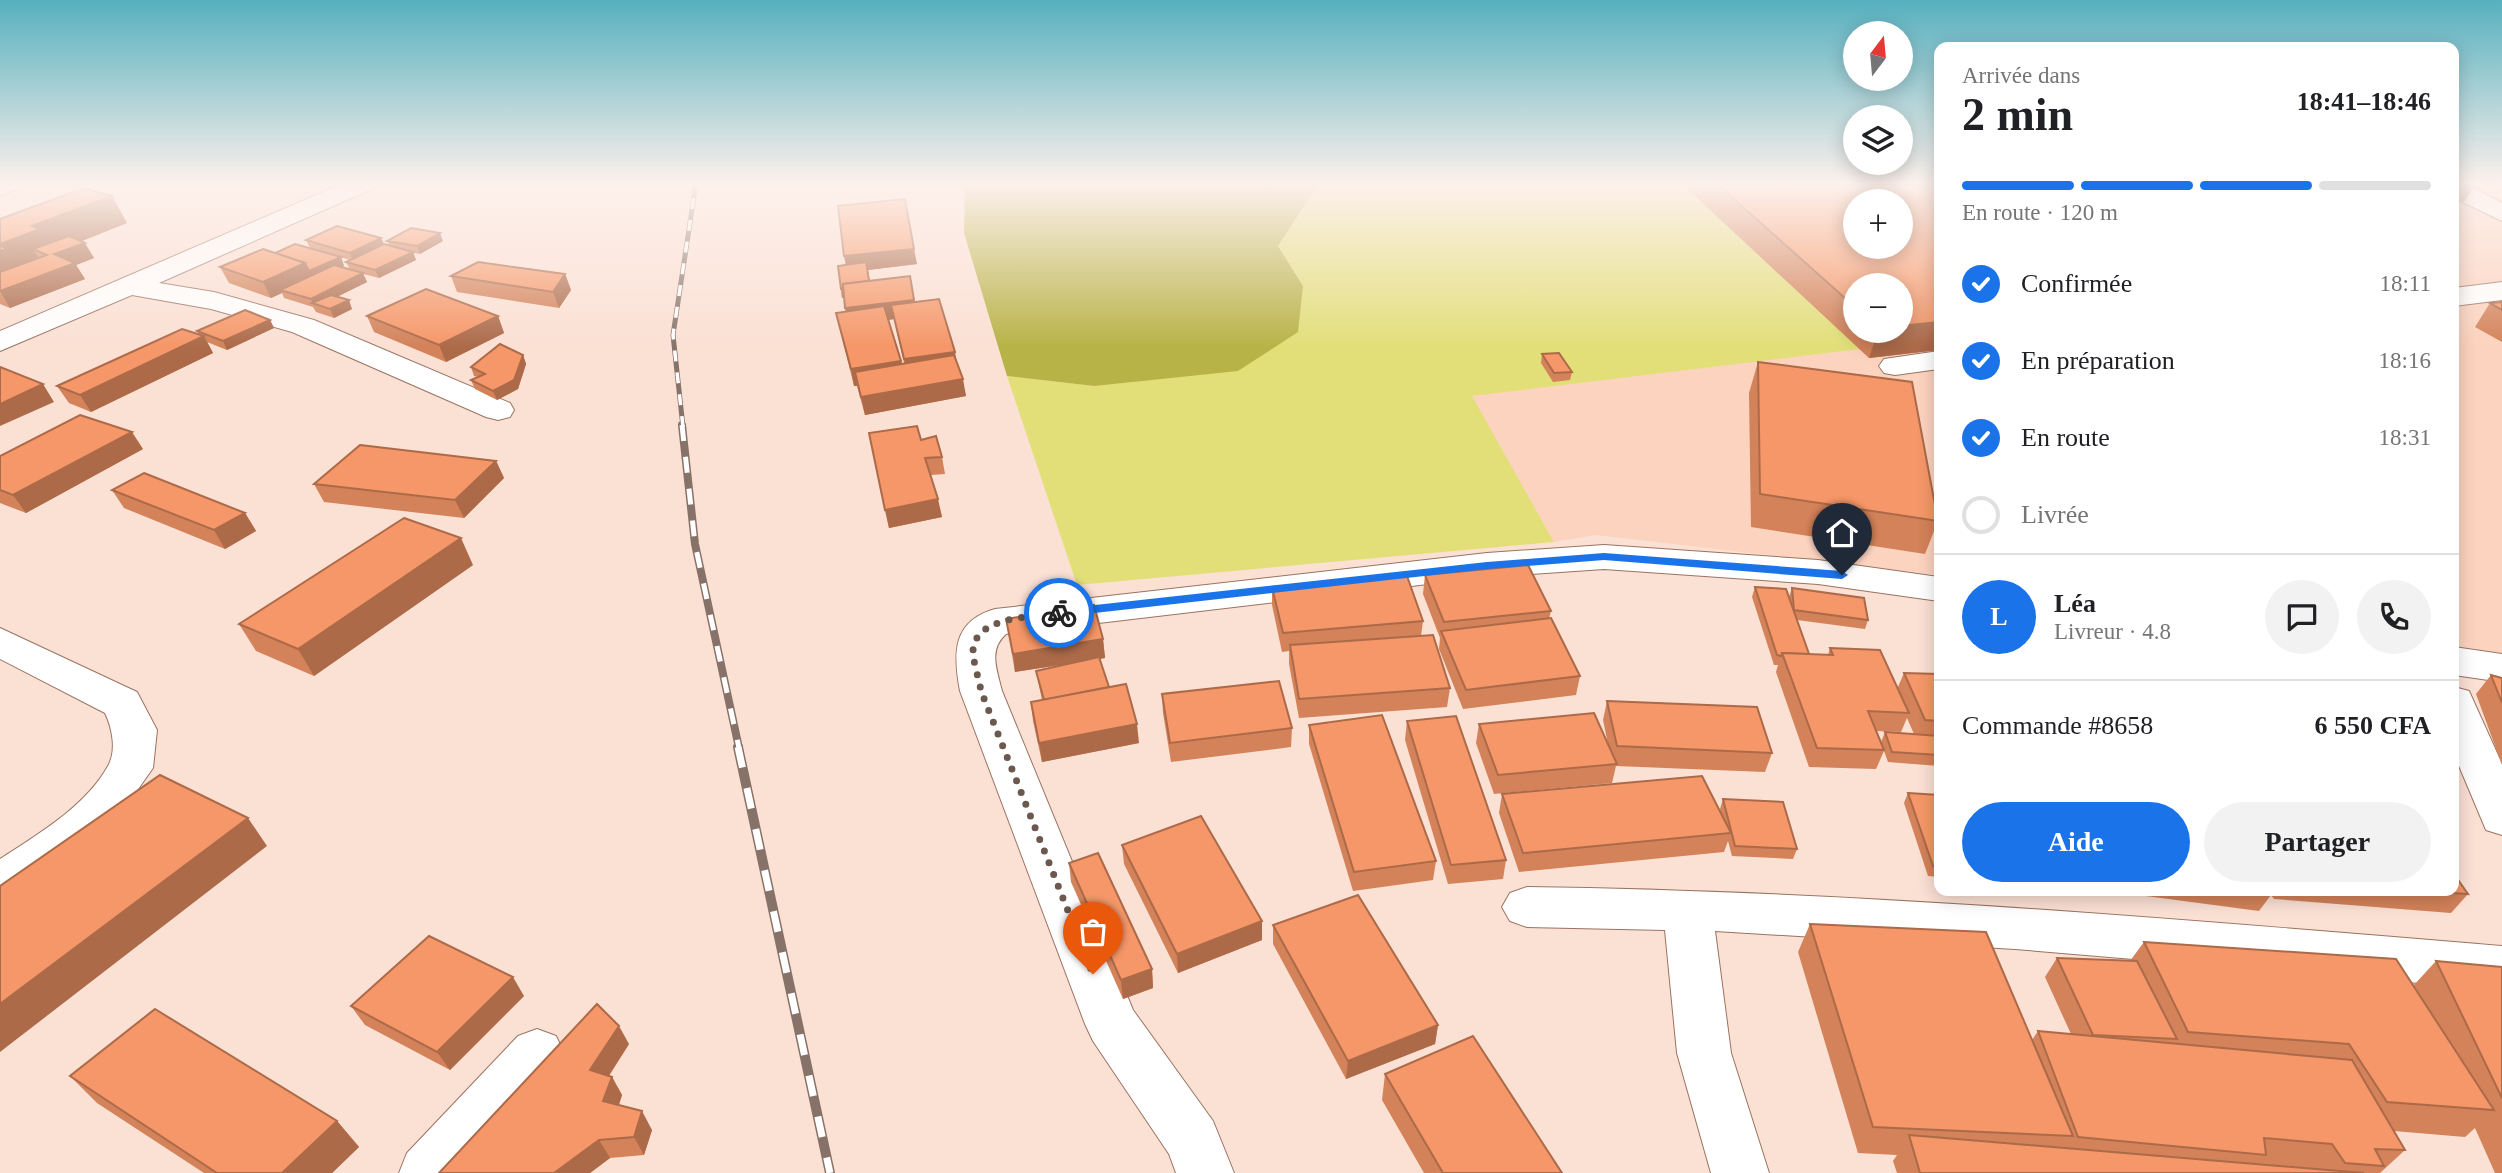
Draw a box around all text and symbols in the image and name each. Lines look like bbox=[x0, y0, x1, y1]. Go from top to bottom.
north arrow bbox=[1843, 21, 1913, 91]
map controls bbox=[1843, 21, 1913, 343]
text: Arrivée dans bbox=[1962, 63, 2080, 88]
text: 18:41–18:46 bbox=[2297, 87, 2431, 116]
text: 2 min bbox=[1962, 89, 2073, 140]
button: layers bbox=[1843, 105, 1913, 175]
button: + bbox=[1843, 189, 1913, 259]
text: En route · 120 m bbox=[1962, 200, 2118, 225]
icon: check bbox=[1962, 265, 2000, 303]
text: Confirmée bbox=[2021, 269, 2132, 298]
text: 18:11 bbox=[2379, 271, 2431, 296]
button: − bbox=[1843, 273, 1913, 343]
icon: check bbox=[1962, 342, 2000, 380]
text: En préparation bbox=[2021, 346, 2175, 375]
text: 18:16 bbox=[2379, 348, 2431, 373]
icon: check bbox=[1962, 419, 2000, 457]
text: En route bbox=[2021, 423, 2110, 452]
text: 18:31 bbox=[2379, 425, 2431, 450]
text: Livrée bbox=[2021, 500, 2089, 529]
pin bbox=[1812, 503, 1872, 575]
icon: home bbox=[1823, 514, 1861, 552]
courier bbox=[1024, 578, 1094, 648]
button: chat bbox=[2265, 580, 2339, 654]
button: phone bbox=[2357, 580, 2431, 654]
text: Léa bbox=[2054, 589, 2096, 618]
icon: bike bbox=[1040, 594, 1078, 632]
text: L bbox=[1990, 602, 2008, 631]
text: Livreur · 4.8 bbox=[2054, 619, 2171, 644]
text: Commande #8658 bbox=[1962, 711, 2153, 740]
text: 6 550 CFA bbox=[2314, 711, 2431, 740]
button: Aide bbox=[1962, 802, 2190, 882]
button: Partager bbox=[2204, 802, 2431, 882]
pin bbox=[1063, 902, 1123, 974]
icon: bag bbox=[1074, 913, 1112, 951]

